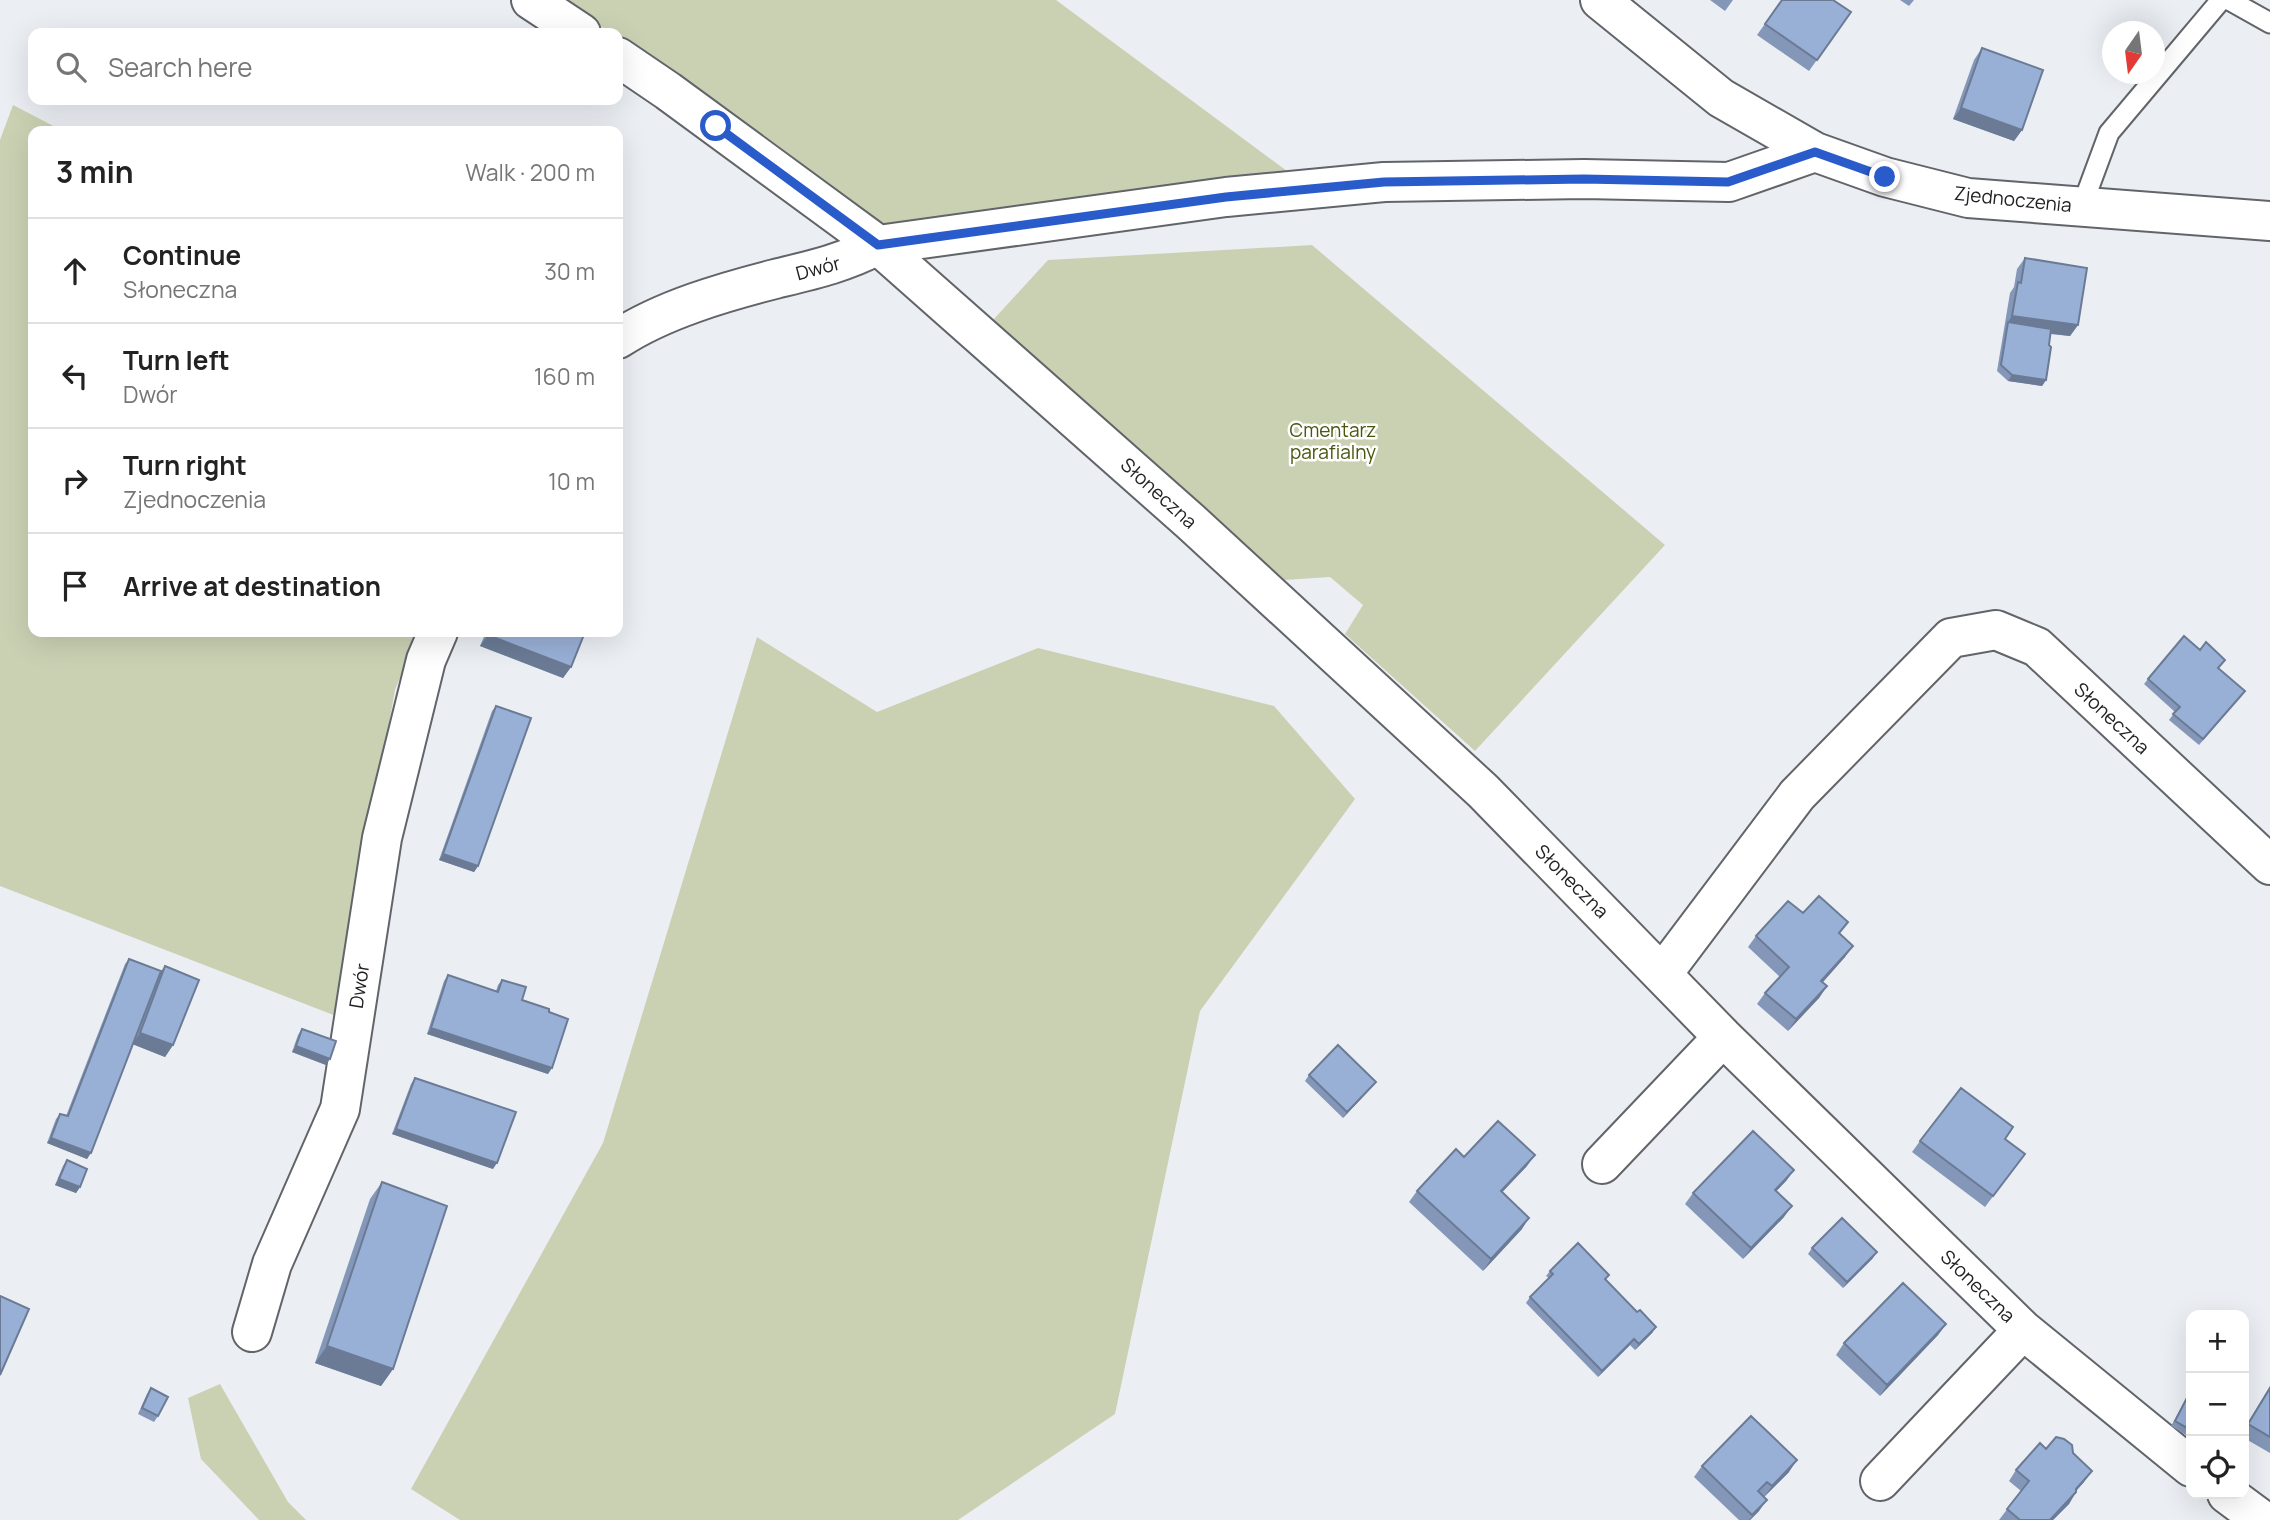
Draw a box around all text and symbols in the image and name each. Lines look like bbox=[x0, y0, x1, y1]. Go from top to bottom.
north arrow bbox=[2102, 21, 2165, 84]
search box bbox=[28, 28, 623, 105]
icon: search bbox=[52, 48, 90, 86]
text: Search here bbox=[108, 49, 253, 85]
route start bbox=[700, 110, 731, 141]
text: 3 min bbox=[56, 151, 134, 192]
text: Walk · 200 m bbox=[465, 156, 595, 188]
route end bbox=[1869, 161, 1900, 192]
street label: Zjednoczenia bbox=[1953, 180, 2073, 218]
text: Continue bbox=[123, 237, 241, 273]
street label: Dwór bbox=[793, 250, 843, 286]
icon: ahead bbox=[56, 252, 94, 290]
text: 30 m bbox=[544, 255, 595, 287]
text: Słoneczna bbox=[123, 273, 237, 305]
text: Turn left bbox=[123, 342, 230, 378]
icon: left bbox=[56, 357, 94, 395]
text: 160 m bbox=[534, 360, 595, 392]
text: Dwór bbox=[123, 378, 178, 410]
park label: Cmentarz parafialny bbox=[1290, 417, 1376, 465]
text: Turn right bbox=[123, 447, 247, 483]
street label: Słoneczna bbox=[1115, 452, 1203, 534]
icon: right bbox=[56, 462, 94, 500]
text: 10 m bbox=[548, 465, 595, 497]
text: Zjednoczenia bbox=[123, 483, 266, 515]
icon: arrive bbox=[56, 567, 94, 605]
text: Arrive at destination bbox=[123, 568, 381, 604]
street label: Słoneczna bbox=[2069, 676, 2155, 760]
street label: Słoneczna bbox=[1529, 838, 1615, 924]
street label: Dwór bbox=[343, 962, 375, 1010]
street label: Słoneczna bbox=[1935, 1244, 2021, 1328]
map controls bbox=[2186, 1310, 2249, 1499]
button: + bbox=[2186, 1310, 2249, 1373]
button: − bbox=[2186, 1373, 2249, 1436]
button: locate bbox=[2186, 1436, 2249, 1499]

